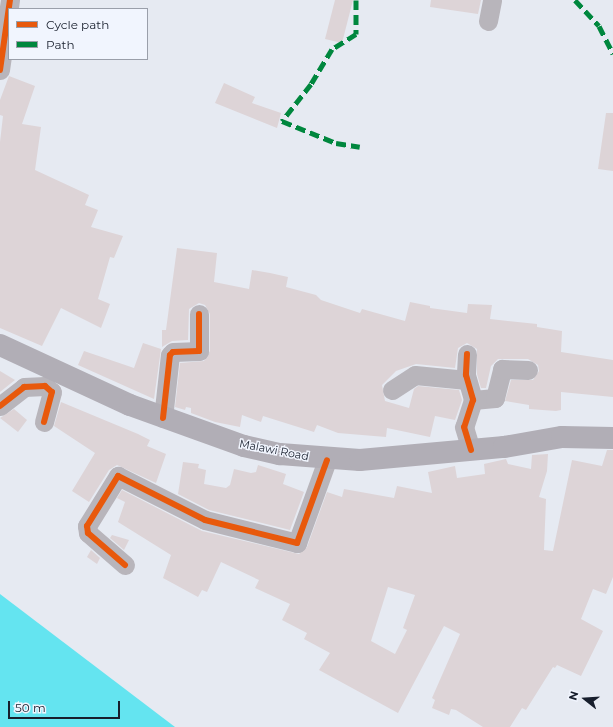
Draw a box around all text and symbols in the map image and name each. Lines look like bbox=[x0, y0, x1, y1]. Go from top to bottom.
legend bbox=[8, 8, 148, 60]
text: Cycle path bbox=[46, 17, 109, 32]
text: Path bbox=[46, 37, 75, 52]
street label: Malawi Road bbox=[238, 437, 310, 463]
north arrow bbox=[565, 679, 605, 719]
text: N bbox=[566, 689, 582, 702]
scale bar bbox=[10, 693, 122, 719]
text: 50 m bbox=[15, 700, 46, 715]

